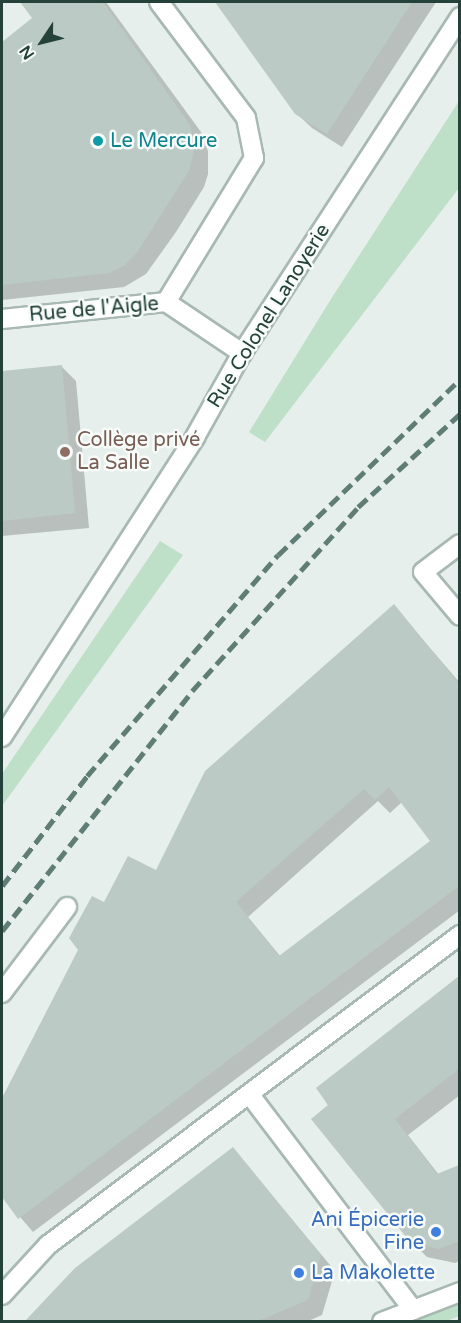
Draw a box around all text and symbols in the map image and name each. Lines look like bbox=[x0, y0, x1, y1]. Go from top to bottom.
north arrow bbox=[12, 12, 72, 72]
text: N bbox=[15, 41, 39, 63]
place label: Le Mercure bbox=[110, 129, 217, 153]
marker: Le Mercure bbox=[91, 134, 105, 148]
street label: Rue Colonel Lanoyerie bbox=[203, 220, 335, 412]
street label: Rue de l'Aigle bbox=[28, 292, 160, 328]
place label: Collège privé La Salle bbox=[77, 428, 200, 475]
marker: Collège privé La Salle bbox=[58, 445, 72, 459]
place label: Ani Épicerie Fine bbox=[311, 1208, 424, 1255]
marker: Ani Épicerie Fine bbox=[429, 1225, 443, 1239]
place label: La Makolette bbox=[311, 1261, 435, 1285]
marker: La Makolette bbox=[292, 1266, 306, 1280]

